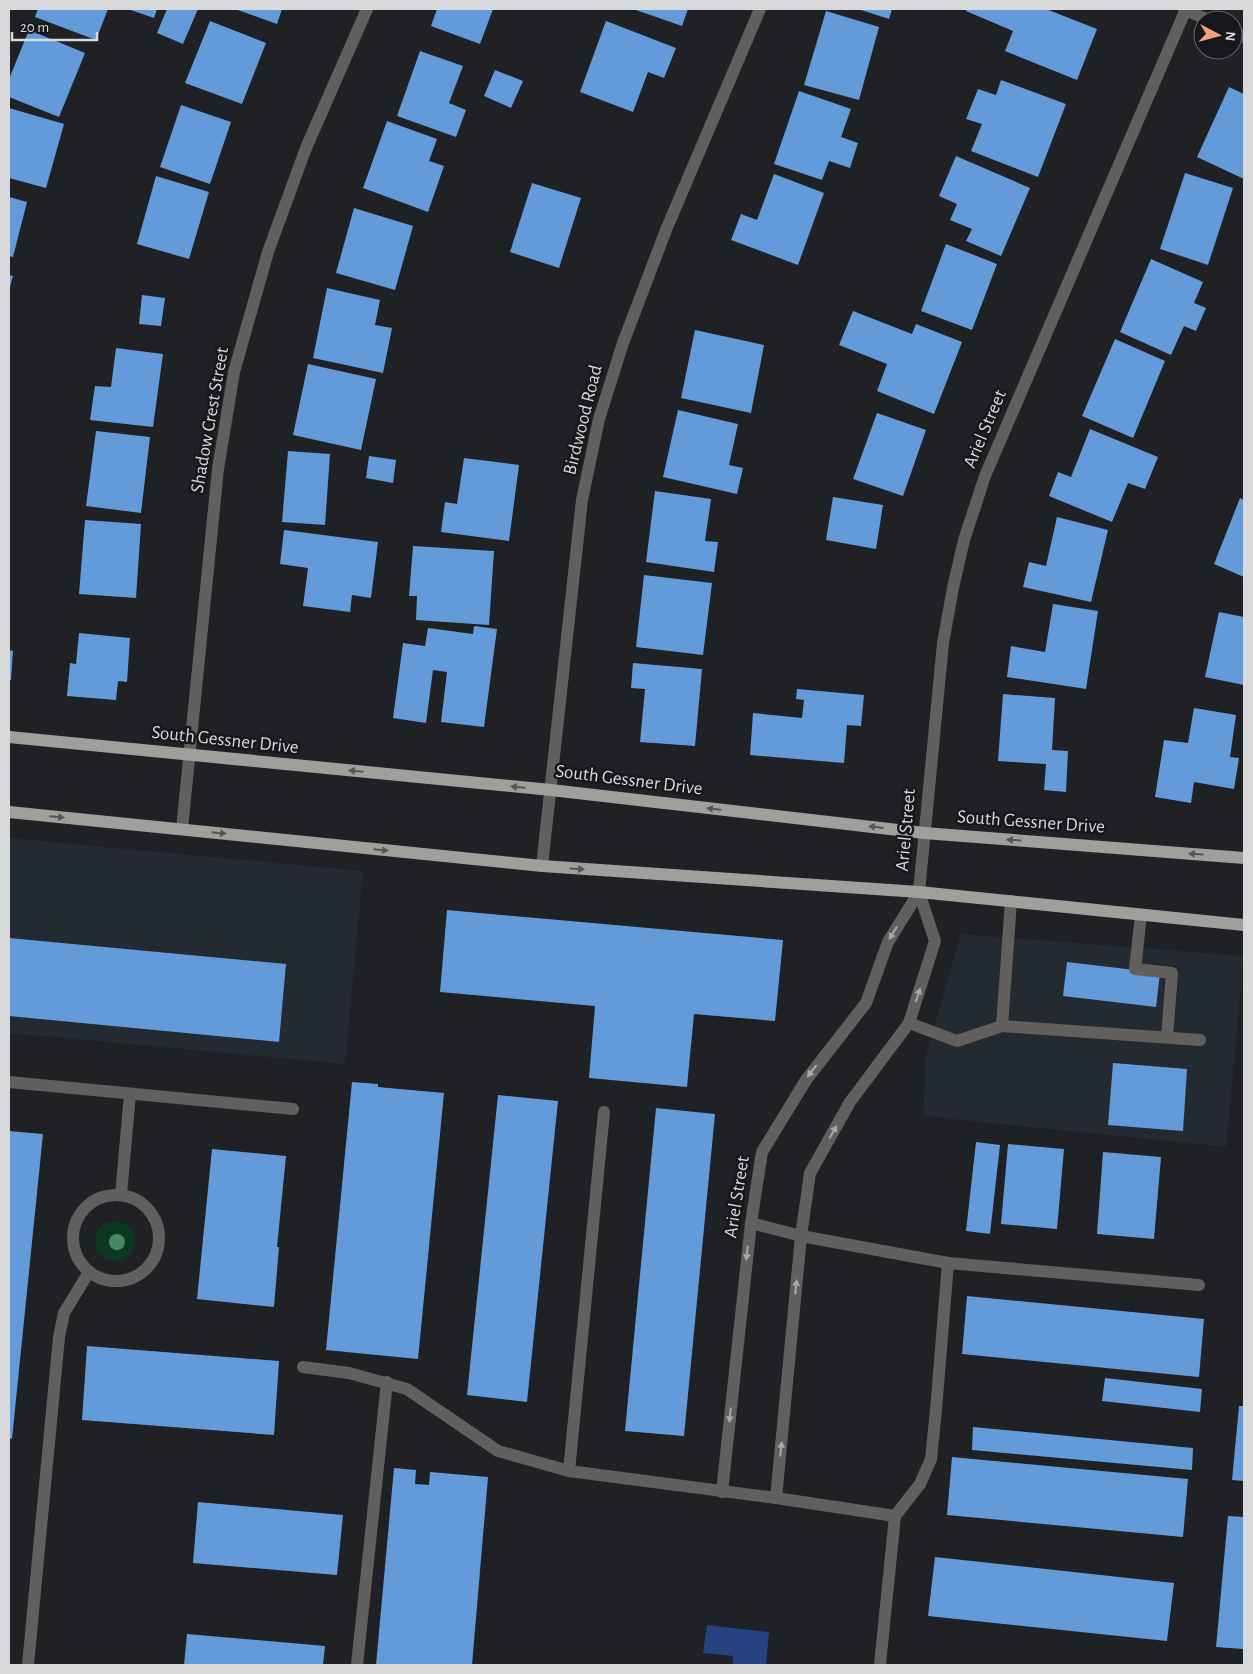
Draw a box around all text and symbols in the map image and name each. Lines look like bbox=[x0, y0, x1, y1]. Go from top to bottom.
scale bar bbox=[12, 10, 98, 42]
north arrow bbox=[1193, 10, 1243, 60]
text: 20 m bbox=[20, 20, 49, 35]
text: N bbox=[1222, 31, 1237, 42]
street label: Shadow Crest Street bbox=[188, 346, 232, 494]
street label: Birdwood Road bbox=[560, 363, 606, 477]
street label: Ariel Street bbox=[960, 387, 1010, 471]
street label: South Gessner Drive bbox=[150, 723, 300, 757]
street label: South Gessner Drive bbox=[554, 762, 704, 798]
one-way arrow bbox=[348, 767, 364, 775]
one-way arrow bbox=[510, 783, 526, 791]
street label: Ariel Street bbox=[893, 788, 919, 872]
one-way arrow bbox=[706, 805, 722, 813]
street label: South Gessner Drive bbox=[957, 807, 1105, 837]
one-way arrow bbox=[50, 813, 66, 821]
one-way arrow bbox=[867, 823, 883, 831]
one-way arrow bbox=[211, 829, 227, 837]
one-way arrow bbox=[1006, 836, 1022, 844]
one-way arrow bbox=[373, 846, 389, 854]
one-way arrow bbox=[1187, 850, 1203, 858]
one-way arrow bbox=[569, 865, 585, 873]
one-way arrow bbox=[889, 926, 898, 939]
one-way arrow bbox=[915, 987, 923, 1002]
one-way arrow bbox=[807, 1065, 818, 1078]
one-way arrow bbox=[829, 1124, 837, 1139]
street label: Ariel Street bbox=[721, 1155, 753, 1239]
one-way arrow bbox=[743, 1245, 751, 1261]
one-way arrow bbox=[793, 1279, 801, 1295]
one-way arrow bbox=[726, 1407, 734, 1423]
one-way arrow bbox=[777, 1441, 785, 1457]

